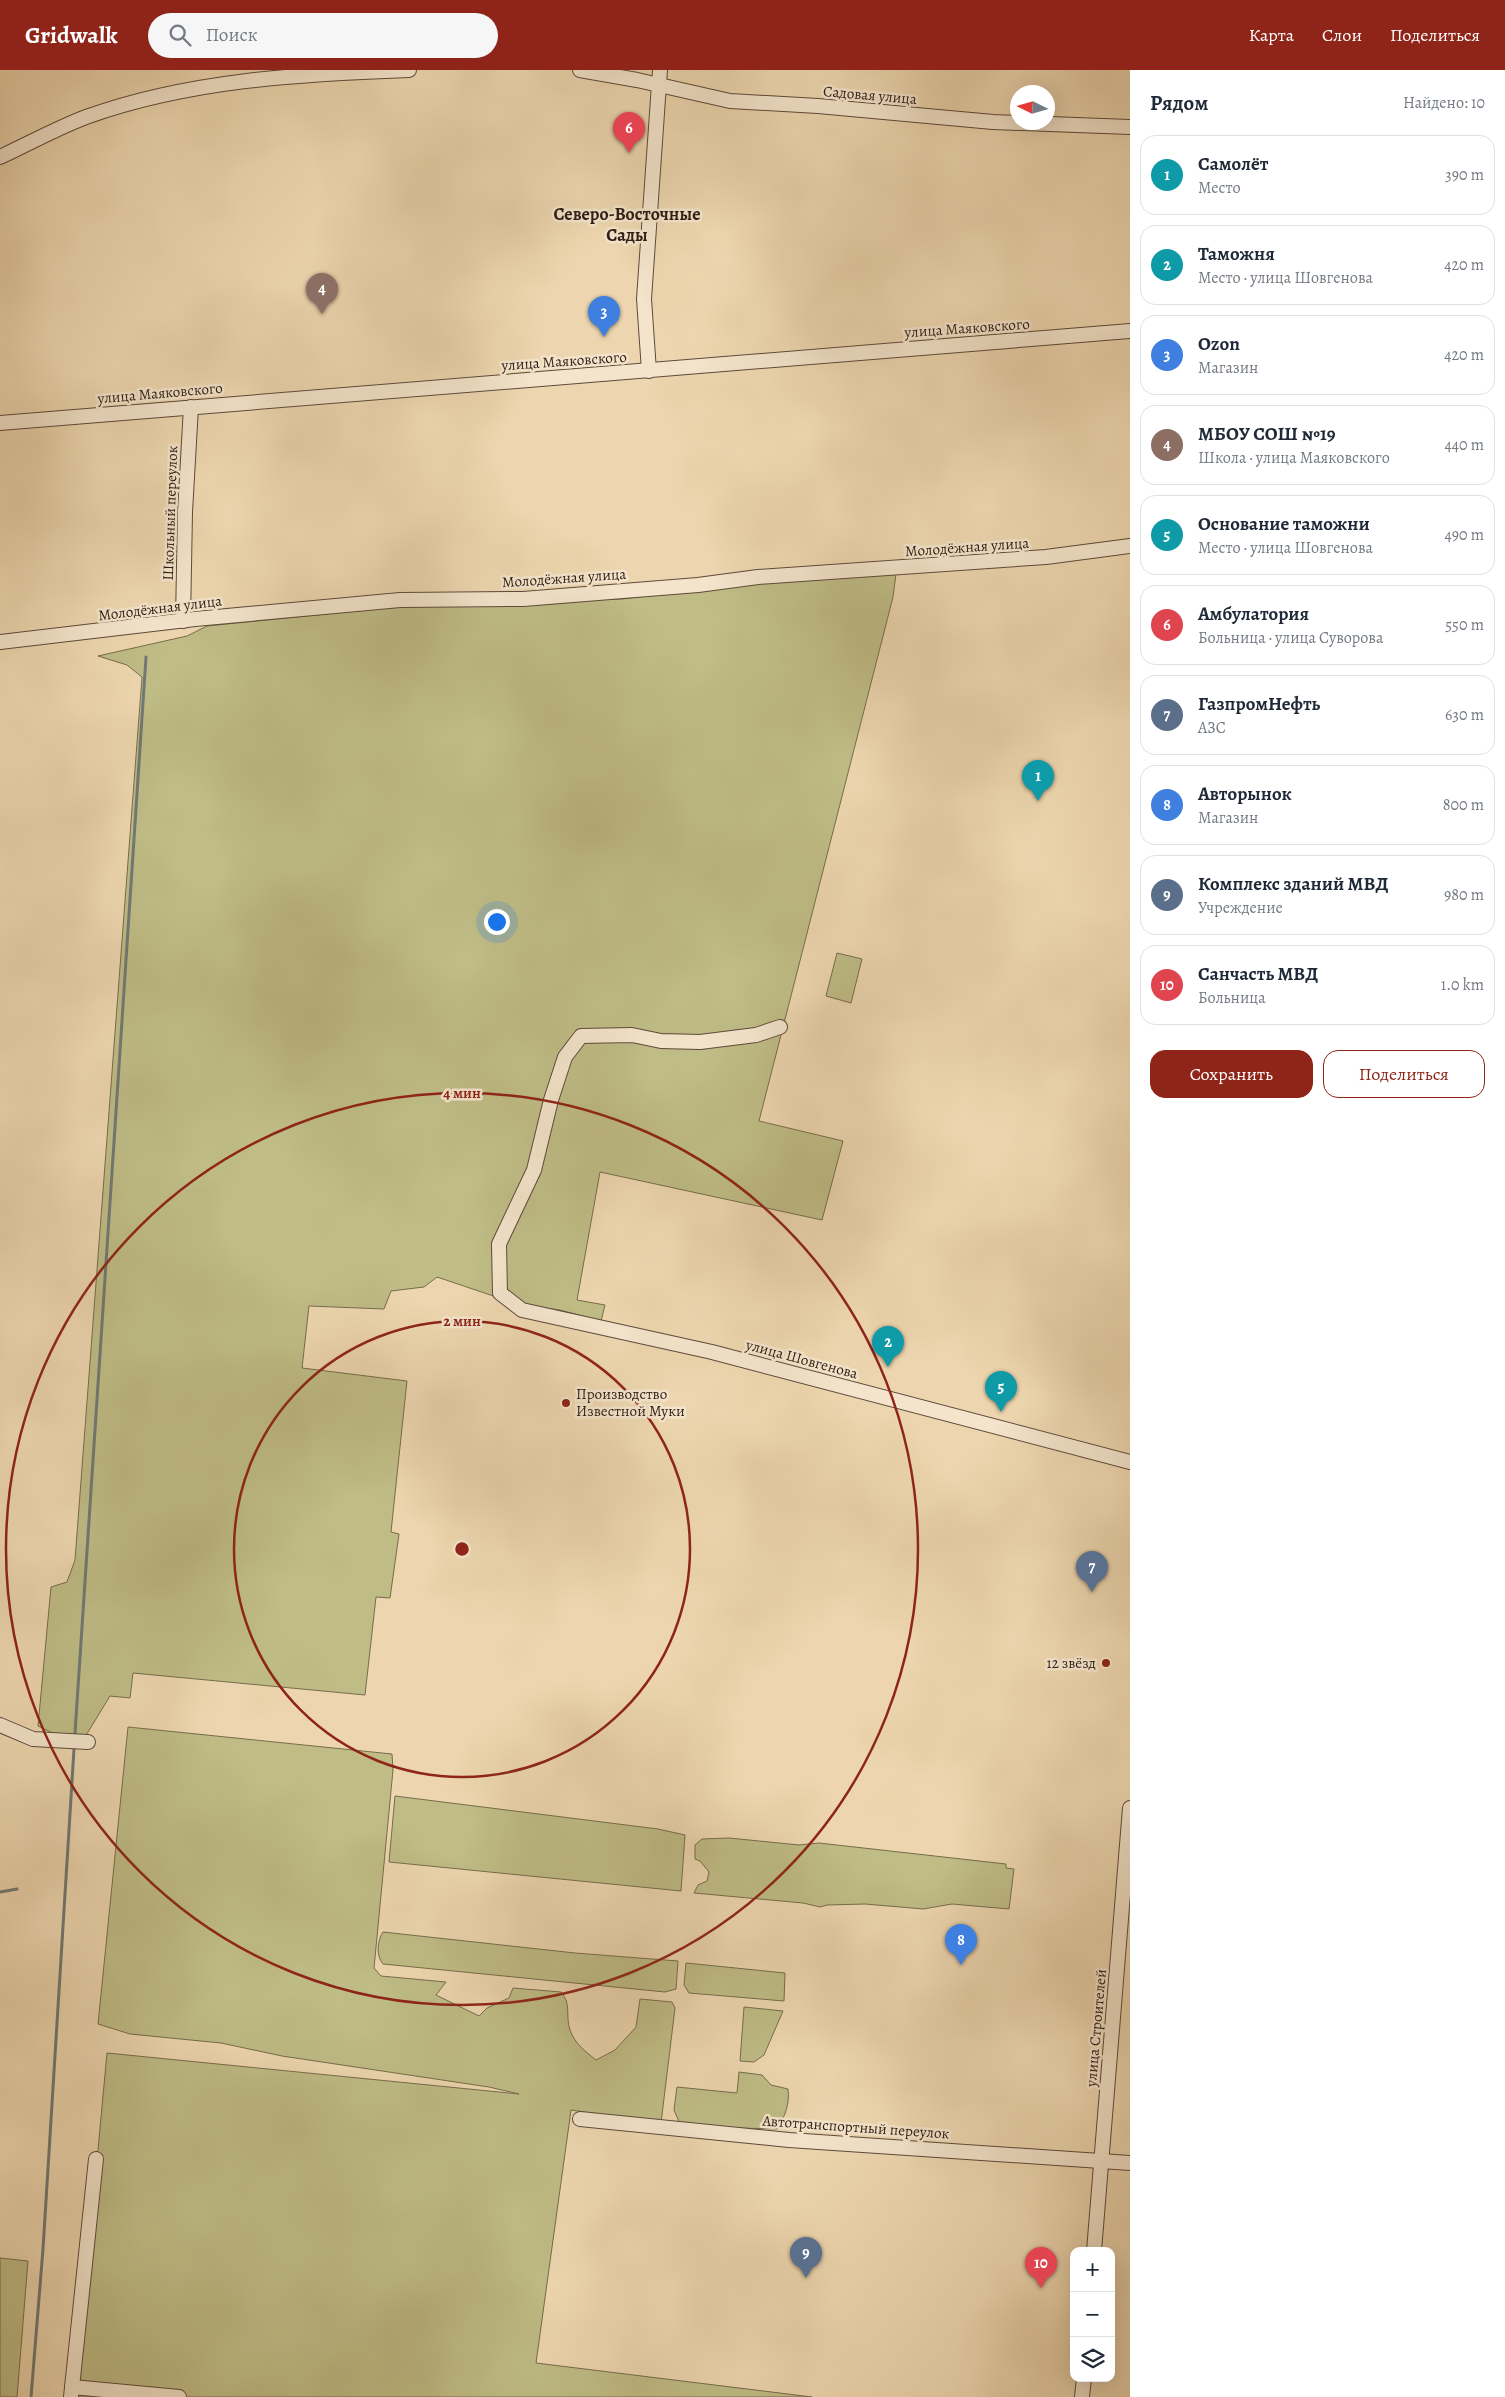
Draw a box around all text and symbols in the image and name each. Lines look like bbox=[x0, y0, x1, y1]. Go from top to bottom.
search box bbox=[148, 13, 498, 58]
text: Gridwalk bbox=[25, 19, 118, 51]
icon: search bbox=[166, 21, 194, 49]
text: Поиск bbox=[206, 22, 258, 48]
text: Карта bbox=[1249, 23, 1294, 47]
text: Слои bbox=[1322, 23, 1362, 47]
text: Поделиться bbox=[1390, 23, 1480, 47]
street label: Садовая улица bbox=[822, 81, 918, 109]
north arrow bbox=[1010, 85, 1055, 130]
text: Рядом bbox=[1150, 89, 1208, 117]
text: Найдено: 10 bbox=[1403, 92, 1485, 114]
pin: 6 bbox=[613, 112, 645, 153]
text: Самолёт bbox=[1198, 151, 1268, 177]
text: 1 bbox=[1164, 164, 1170, 186]
text: 390 m bbox=[1445, 164, 1484, 186]
text: Место bbox=[1198, 177, 1241, 199]
district label: Северо-Восточные Сады bbox=[553, 202, 701, 247]
text: Таможня bbox=[1198, 241, 1275, 267]
text: 2 bbox=[1163, 254, 1171, 276]
text: 420 m bbox=[1444, 254, 1484, 276]
text: Место · улица Шовгенова bbox=[1198, 267, 1373, 289]
pin: 4 bbox=[306, 273, 338, 314]
pin: 3 bbox=[588, 296, 620, 337]
street label: улица Маяковского bbox=[903, 314, 1030, 342]
text: Ozon bbox=[1198, 331, 1240, 357]
text: 3 bbox=[1164, 344, 1170, 366]
text: 420 m bbox=[1444, 344, 1484, 366]
street label: улица Маяковского bbox=[500, 347, 627, 375]
text: Магазин bbox=[1198, 357, 1258, 379]
street label: улица Маяковского bbox=[96, 378, 223, 409]
text: МБОУ СОШ №19 bbox=[1198, 421, 1336, 447]
text: 4 bbox=[1163, 434, 1171, 456]
text: 440 m bbox=[1444, 434, 1484, 456]
street label: Школьный переулок bbox=[158, 445, 182, 581]
text: Школа · улица Маяковского bbox=[1198, 447, 1390, 469]
text: Основание таможни bbox=[1198, 511, 1370, 537]
text: 5 bbox=[1164, 524, 1170, 546]
text: 490 m bbox=[1444, 524, 1484, 546]
street label: Молодёжная улица bbox=[904, 533, 1030, 561]
text: Место · улица Шовгенова bbox=[1198, 537, 1373, 559]
street label: Молодёжная улица bbox=[501, 564, 627, 592]
street label: Молодёжная улица bbox=[97, 590, 223, 626]
text: Амбулатория bbox=[1198, 601, 1309, 627]
text: 6 bbox=[1163, 614, 1171, 636]
text: 550 m bbox=[1445, 614, 1484, 636]
text: Больница · улица Суворова bbox=[1198, 627, 1383, 649]
text: ГазпромНефть bbox=[1198, 691, 1320, 717]
text: 7 bbox=[1164, 704, 1170, 726]
text: 630 m bbox=[1445, 704, 1484, 726]
text: АЗС bbox=[1198, 717, 1226, 739]
pin: 1 bbox=[1022, 760, 1054, 801]
text: Авторынок bbox=[1198, 781, 1292, 807]
text: 8 bbox=[1163, 794, 1171, 816]
text: 800 m bbox=[1443, 794, 1484, 816]
text: Магазин bbox=[1198, 807, 1258, 829]
text: Комплекс зданий МВД bbox=[1198, 871, 1388, 897]
text: 9 bbox=[1163, 884, 1171, 906]
text: 980 m bbox=[1444, 884, 1484, 906]
text: Учреждение bbox=[1198, 897, 1283, 919]
your location bbox=[484, 909, 510, 935]
text: Санчасть МВД bbox=[1198, 961, 1318, 987]
text: 10 bbox=[1160, 974, 1174, 996]
text: 1.0 km bbox=[1441, 974, 1484, 996]
text: Больница bbox=[1198, 987, 1266, 1009]
button: Сохранить bbox=[1150, 1050, 1313, 1098]
button: Поделиться bbox=[1323, 1050, 1485, 1098]
text: 4 мин bbox=[443, 1083, 481, 1103]
text: 2 мин bbox=[443, 1311, 481, 1331]
pin: 2 bbox=[872, 1326, 904, 1367]
street label: улица Шовгенова bbox=[743, 1334, 860, 1384]
pin: 5 bbox=[985, 1371, 1017, 1412]
place label: Производство Известной Муки bbox=[576, 1384, 685, 1421]
marker: Производство Известной Муки bbox=[560, 1397, 572, 1409]
centre of rings bbox=[453, 1540, 471, 1558]
pin: 7 bbox=[1076, 1551, 1108, 1592]
place label: 12 звёзд bbox=[1047, 1653, 1096, 1673]
marker: 12 звёзд bbox=[1100, 1657, 1112, 1669]
pin: 8 bbox=[945, 1924, 977, 1965]
street label: улица Строителей bbox=[1081, 1968, 1111, 2089]
street label: Автотранспортный переулок bbox=[761, 2110, 950, 2144]
pin: 9 bbox=[790, 2237, 822, 2278]
pin: 10 bbox=[1025, 2247, 1057, 2288]
map controls bbox=[1070, 2247, 1115, 2382]
button: + bbox=[1070, 2247, 1115, 2292]
button: − bbox=[1070, 2292, 1115, 2337]
button: layers bbox=[1070, 2337, 1115, 2382]

